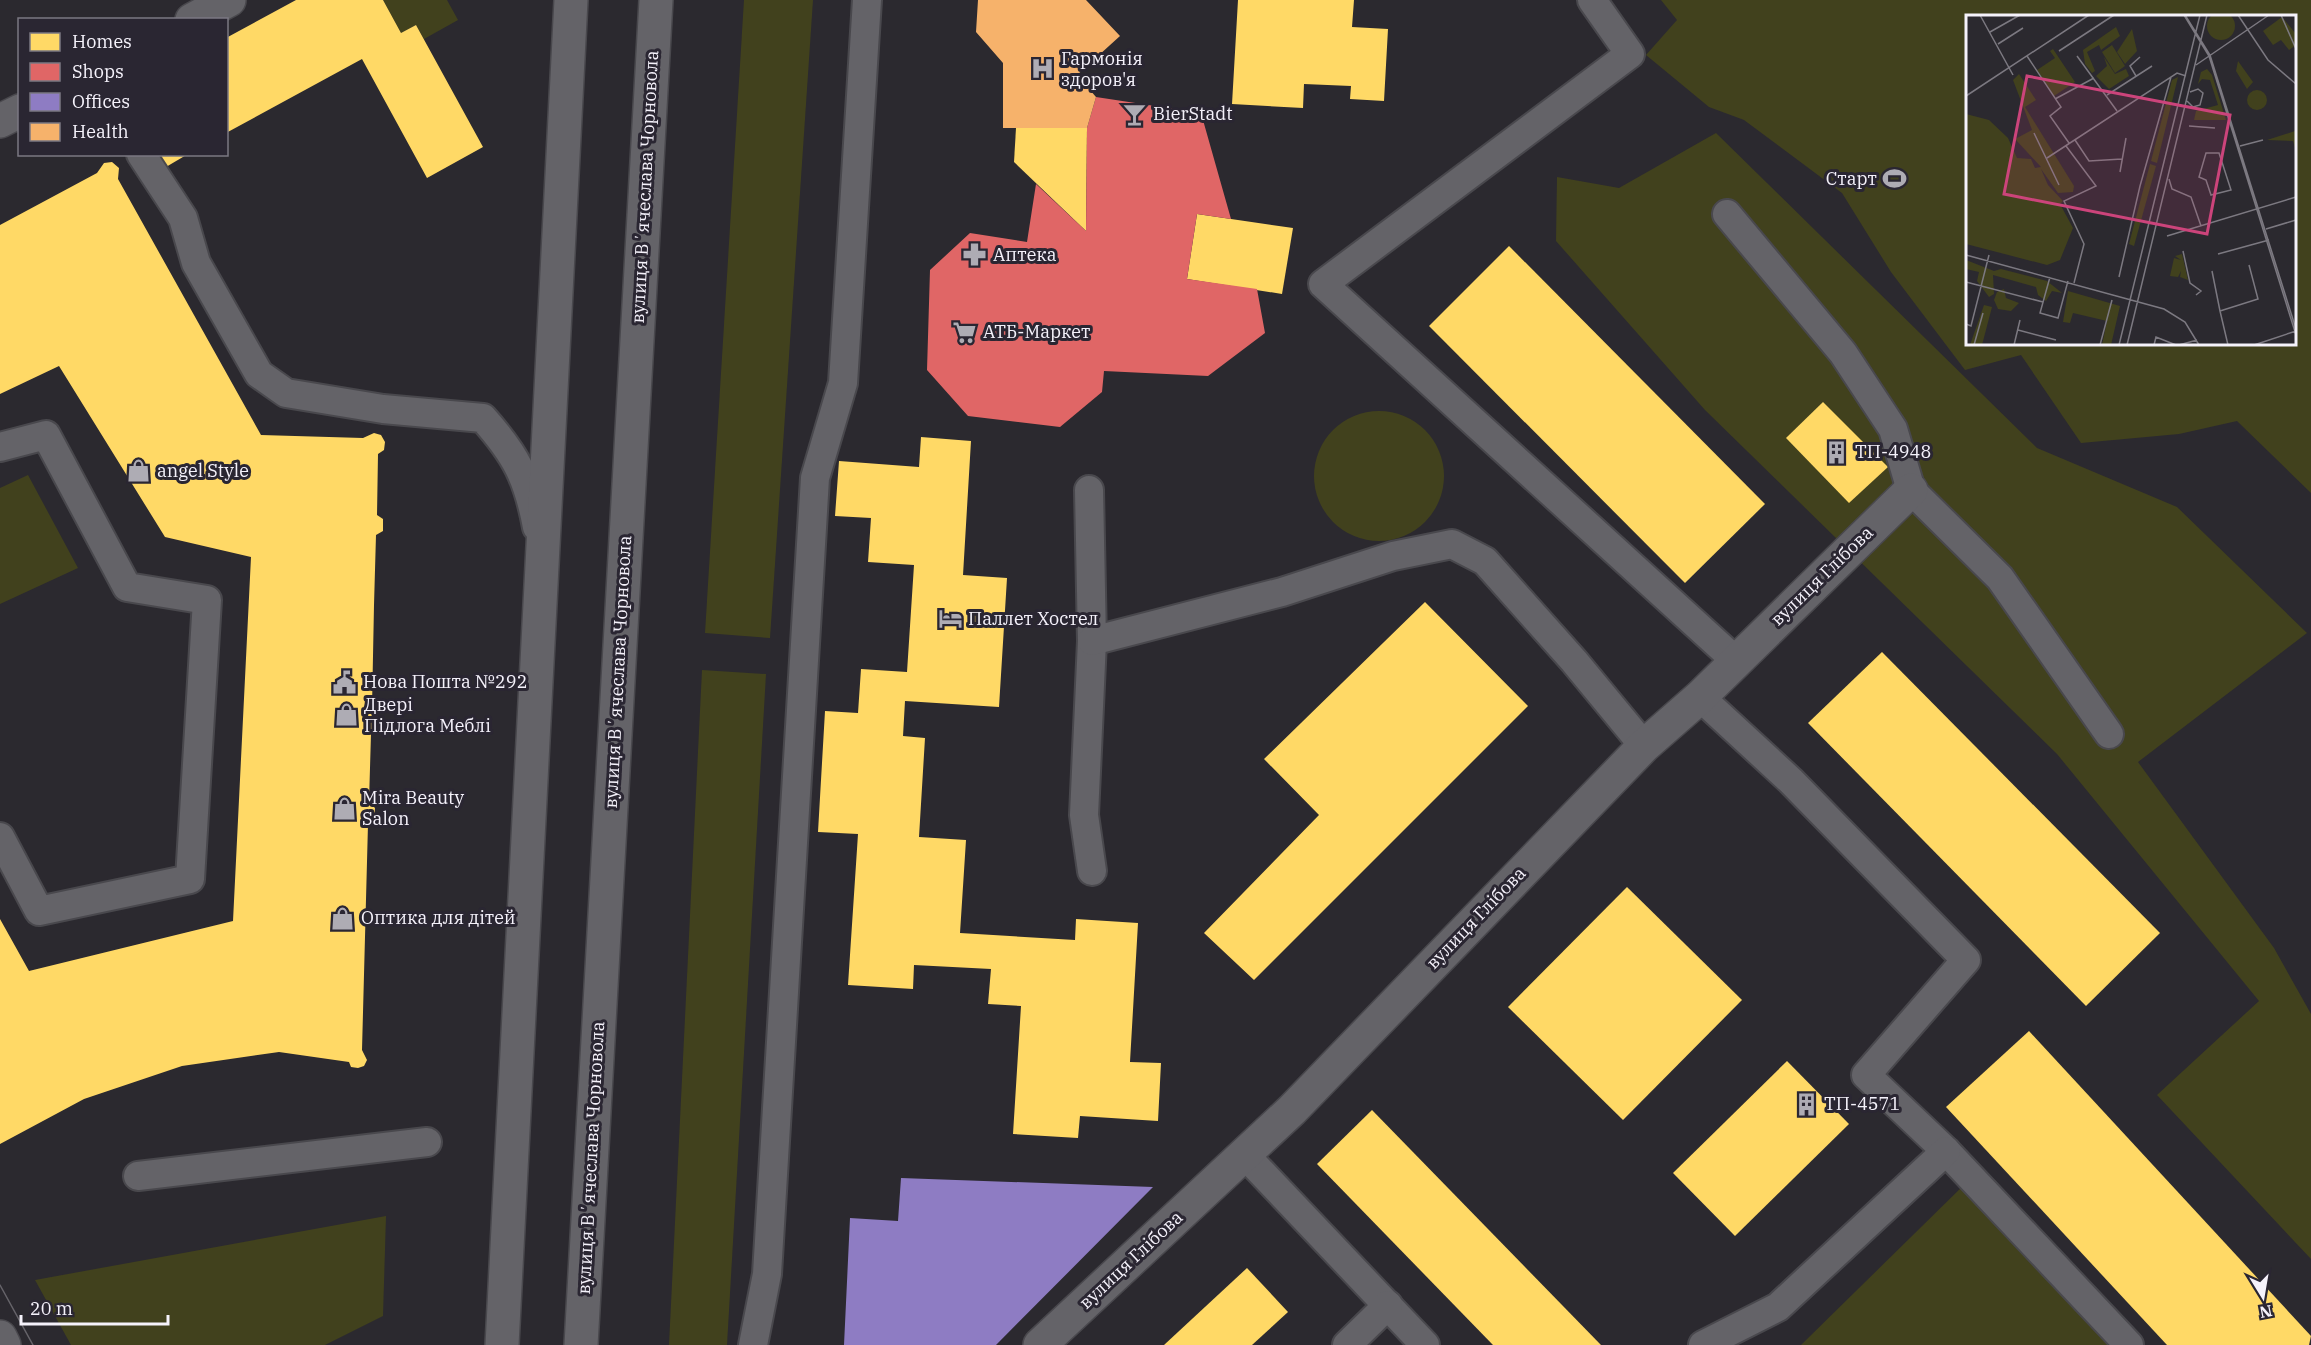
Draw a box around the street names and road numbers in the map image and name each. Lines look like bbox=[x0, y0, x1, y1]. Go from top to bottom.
street label: вулиця Вʼячеслава Чорновола bbox=[626, 50, 663, 324]
street label: вулиця Глібова bbox=[1766, 521, 1878, 630]
street label: вулиця Вʼячеслава Чорновола bbox=[599, 535, 636, 809]
street label: вулиця Глібова bbox=[1421, 861, 1530, 974]
street label: вулиця Вʼячеслава Чорновола bbox=[572, 1021, 609, 1295]
street label: вулиця Глібова bbox=[1074, 1206, 1187, 1314]

